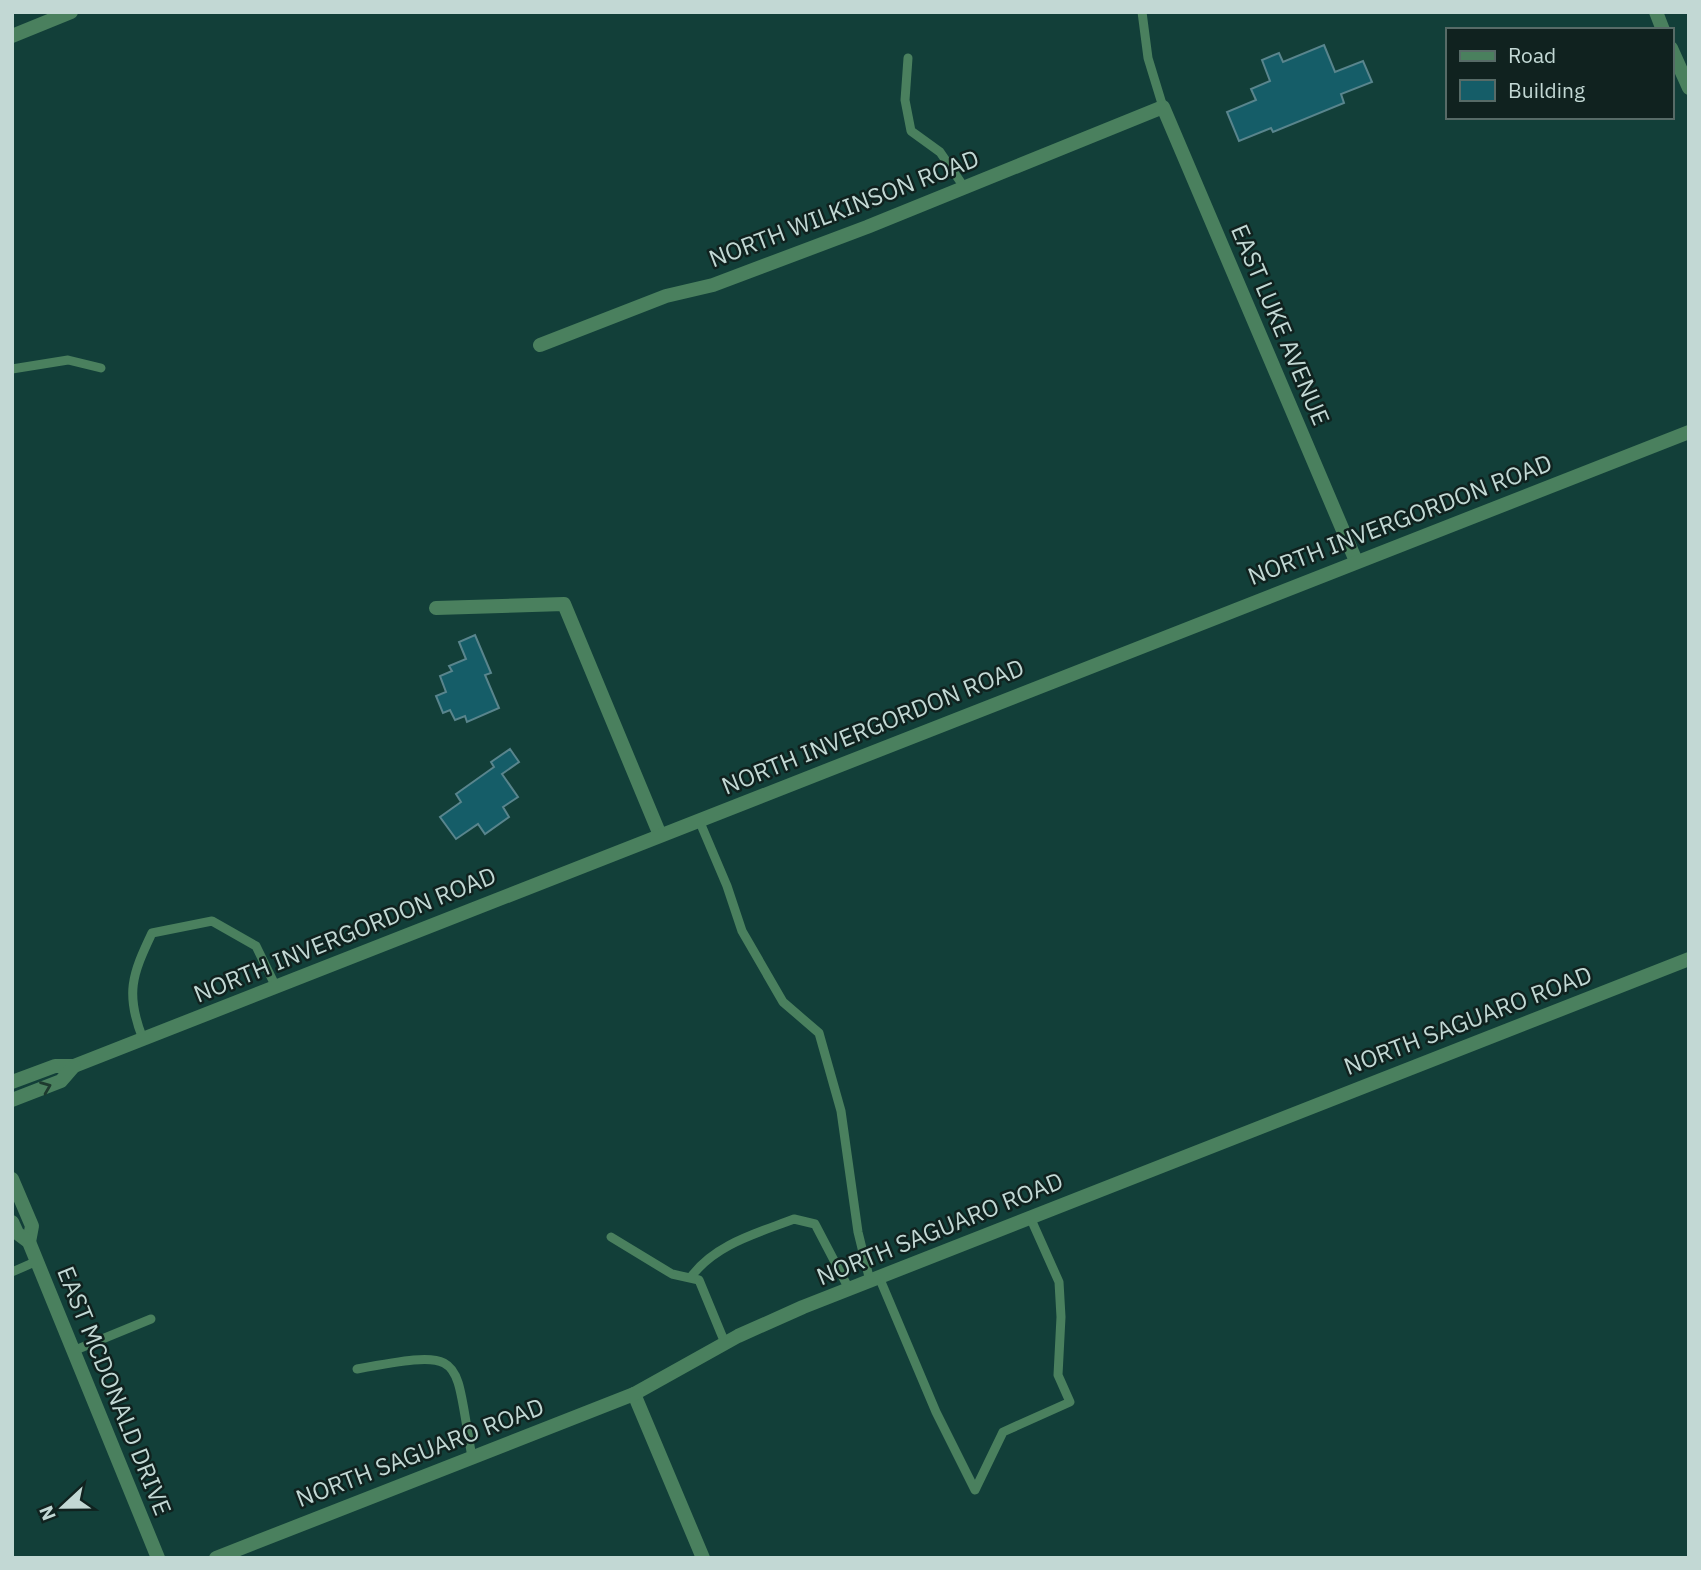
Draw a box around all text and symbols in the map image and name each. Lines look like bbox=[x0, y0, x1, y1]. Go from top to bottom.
legend bbox=[1446, 28, 1673, 119]
text: Road bbox=[1508, 41, 1556, 69]
text: Building bbox=[1508, 76, 1585, 104]
street label: NORTH WILKINSON ROAD bbox=[704, 142, 983, 274]
street label: EAST LUKE AVENUE bbox=[1224, 219, 1338, 430]
street label: NORTH INVERGORDON ROAD bbox=[1243, 446, 1556, 592]
street label: NORTH INVERGORDON ROAD bbox=[717, 651, 1029, 801]
street label: NORTH INVERGORDON ROAD bbox=[189, 859, 501, 1009]
street label: NORTH SAGUARO ROAD bbox=[1339, 958, 1596, 1082]
one-way arrow bbox=[39, 1081, 51, 1095]
street label: NORTH SAGUARO ROAD bbox=[812, 1164, 1068, 1292]
street label: EAST MCDONALD DRIVE bbox=[50, 1261, 180, 1520]
street label: NORTH SAGUARO ROAD bbox=[291, 1390, 548, 1514]
north arrow bbox=[28, 1472, 98, 1542]
text: N bbox=[34, 1502, 61, 1524]

